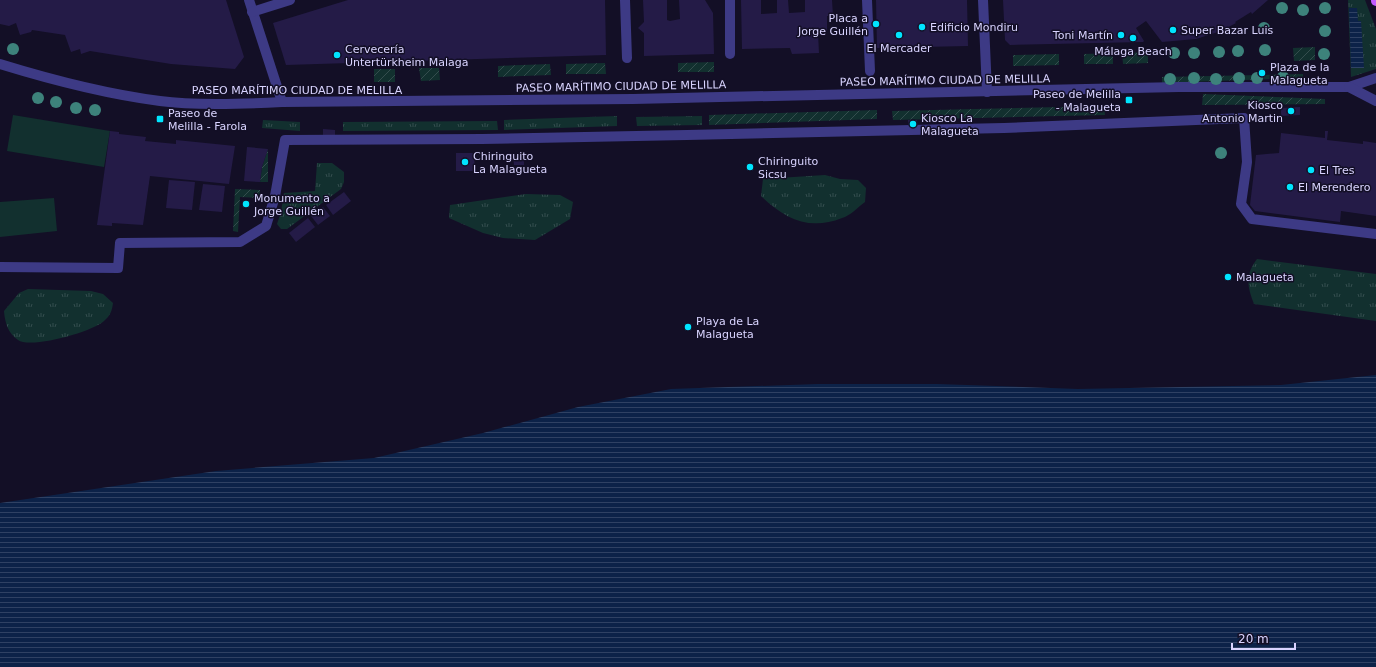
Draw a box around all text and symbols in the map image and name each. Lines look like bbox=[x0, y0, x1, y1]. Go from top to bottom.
place label: Placa a Jorge Guillén bbox=[797, 12, 868, 38]
marker: Placa a Jorge Guillén bbox=[871, 19, 881, 29]
place label: Edificio Mondiru bbox=[930, 21, 1018, 34]
marker: Edificio Mondiru bbox=[917, 22, 927, 32]
place label: Super Bazar Luis bbox=[1181, 24, 1274, 37]
marker: Super Bazar Luis bbox=[1168, 25, 1178, 35]
place label: Toni Martín bbox=[1052, 29, 1113, 42]
marker: El Mercader bbox=[894, 30, 904, 40]
marker: Toni Martín bbox=[1116, 30, 1126, 40]
marker: Málaga Beach bbox=[1128, 33, 1138, 43]
place label: El Mercader bbox=[866, 42, 932, 55]
place label: Cervecería Untertürkheim Malaga bbox=[345, 43, 469, 69]
place label: Málaga Beach bbox=[1094, 45, 1172, 58]
marker: Cervecería Untertürkheim Malaga bbox=[332, 50, 342, 60]
place label: Plaza de la Malagueta bbox=[1270, 61, 1330, 87]
marker: Plaza de la Malagueta bbox=[1257, 68, 1267, 78]
street label: PASEO MARÍTIMO CIUDAD DE MELILLA bbox=[840, 72, 1051, 89]
street label: PASEO MARÍTIMO CIUDAD DE MELILLA bbox=[516, 78, 727, 95]
street label: PASEO MARÍTIMO CIUDAD DE MELILLA bbox=[192, 84, 403, 97]
place label: Paseo de Melilla - Malagueta bbox=[1033, 88, 1121, 114]
marker: Paseo de Melilla - Malagueta bbox=[1124, 95, 1134, 105]
place label: Kiosco Antonio Martin bbox=[1202, 99, 1283, 125]
marker: Kiosco Antonio Martin bbox=[1286, 106, 1296, 116]
place label: Paseo de Melilla - Farola bbox=[168, 107, 247, 133]
place label: Kiosco La Malagueta bbox=[921, 112, 979, 138]
marker: Paseo de Melilla - Farola bbox=[155, 114, 165, 124]
marker: Kiosco La Malagueta bbox=[908, 119, 918, 129]
place label: Chiringuito La Malagueta bbox=[473, 150, 547, 176]
place label: Chiringuito Sicsu bbox=[758, 155, 819, 181]
marker: Chiringuito La Malagueta bbox=[460, 157, 470, 167]
marker: Chiringuito Sicsu bbox=[745, 162, 755, 172]
place label: El Tres bbox=[1319, 164, 1355, 177]
marker: El Tres bbox=[1306, 165, 1316, 175]
place label: El Merendero bbox=[1298, 181, 1371, 194]
marker: El Merendero bbox=[1285, 182, 1295, 192]
place label: Monumento a Jorge Guillén bbox=[253, 192, 330, 218]
marker: Monumento a Jorge Guillén bbox=[241, 199, 251, 209]
place label: Malagueta bbox=[1236, 271, 1294, 284]
marker: Malagueta bbox=[1223, 272, 1233, 282]
place label: Playa de La Malagueta bbox=[696, 315, 759, 341]
marker: Playa de La Malagueta bbox=[683, 322, 693, 332]
scale bar bbox=[1232, 625, 1295, 651]
text: 20 m bbox=[1238, 632, 1269, 646]

